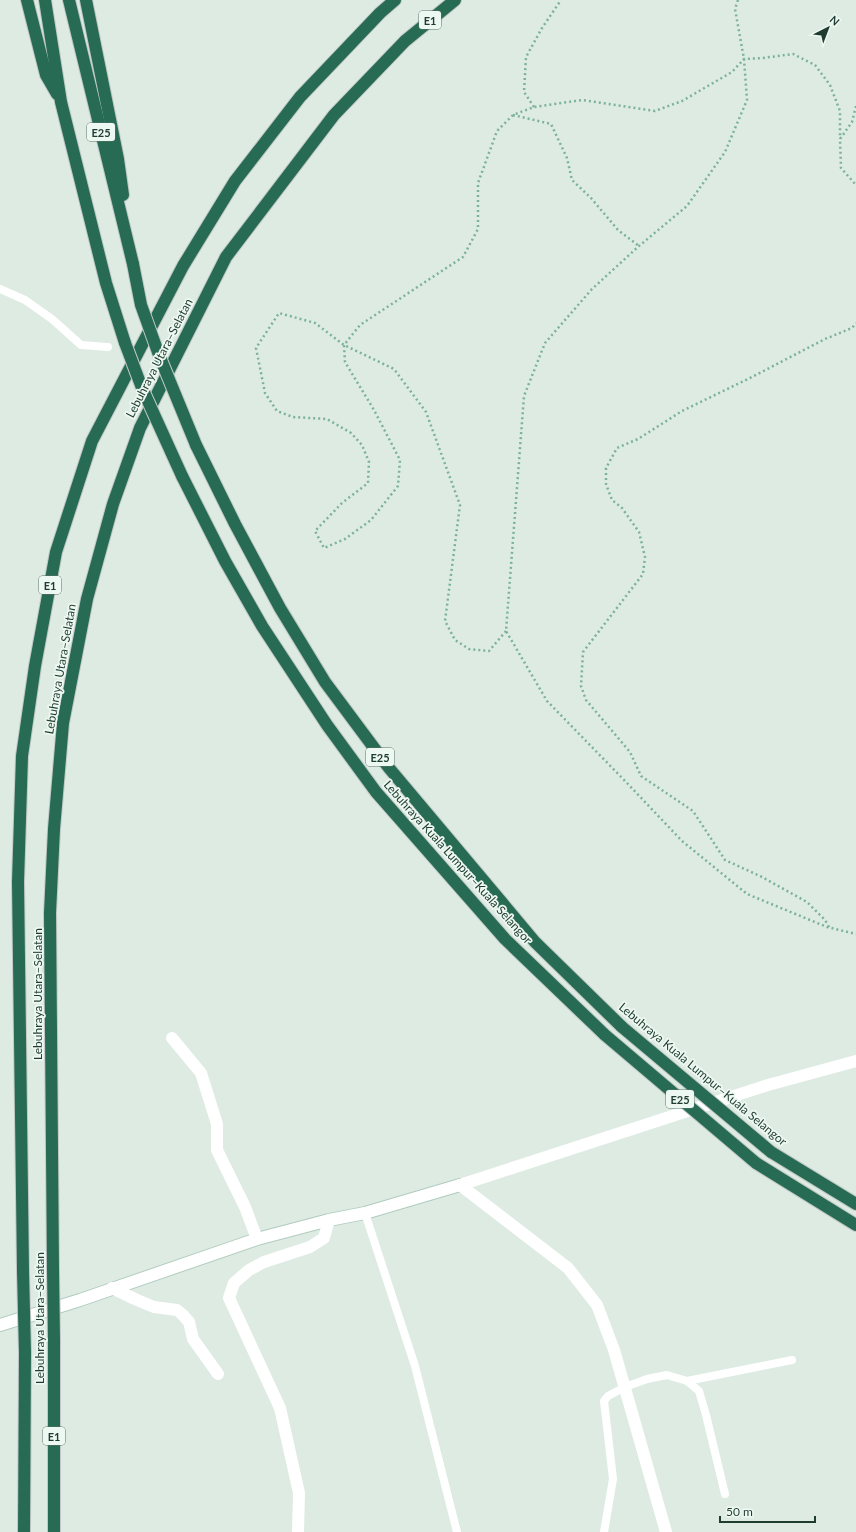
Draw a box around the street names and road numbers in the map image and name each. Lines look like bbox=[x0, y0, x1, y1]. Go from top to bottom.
road number: E1 bbox=[419, 11, 441, 29]
road number: E25 bbox=[87, 123, 115, 141]
street label: Lebuhraya Utara–Selatan bbox=[122, 296, 196, 420]
road number: E1 bbox=[39, 576, 61, 594]
street label: Lebuhraya Utara–Selatan bbox=[41, 603, 79, 735]
road number: E25 bbox=[366, 748, 394, 766]
street label: Lebuhraya Kuala Lumpur–Kuala Selangor bbox=[381, 777, 536, 947]
street label: Lebuhraya Utara–Selatan bbox=[30, 928, 45, 1060]
street label: Lebuhraya Kuala Lumpur–Kuala Selangor bbox=[616, 999, 790, 1149]
road number: E25 bbox=[666, 1090, 694, 1108]
street label: Lebuhraya Utara–Selatan bbox=[32, 1252, 47, 1384]
road number: E1 bbox=[43, 1427, 65, 1445]

